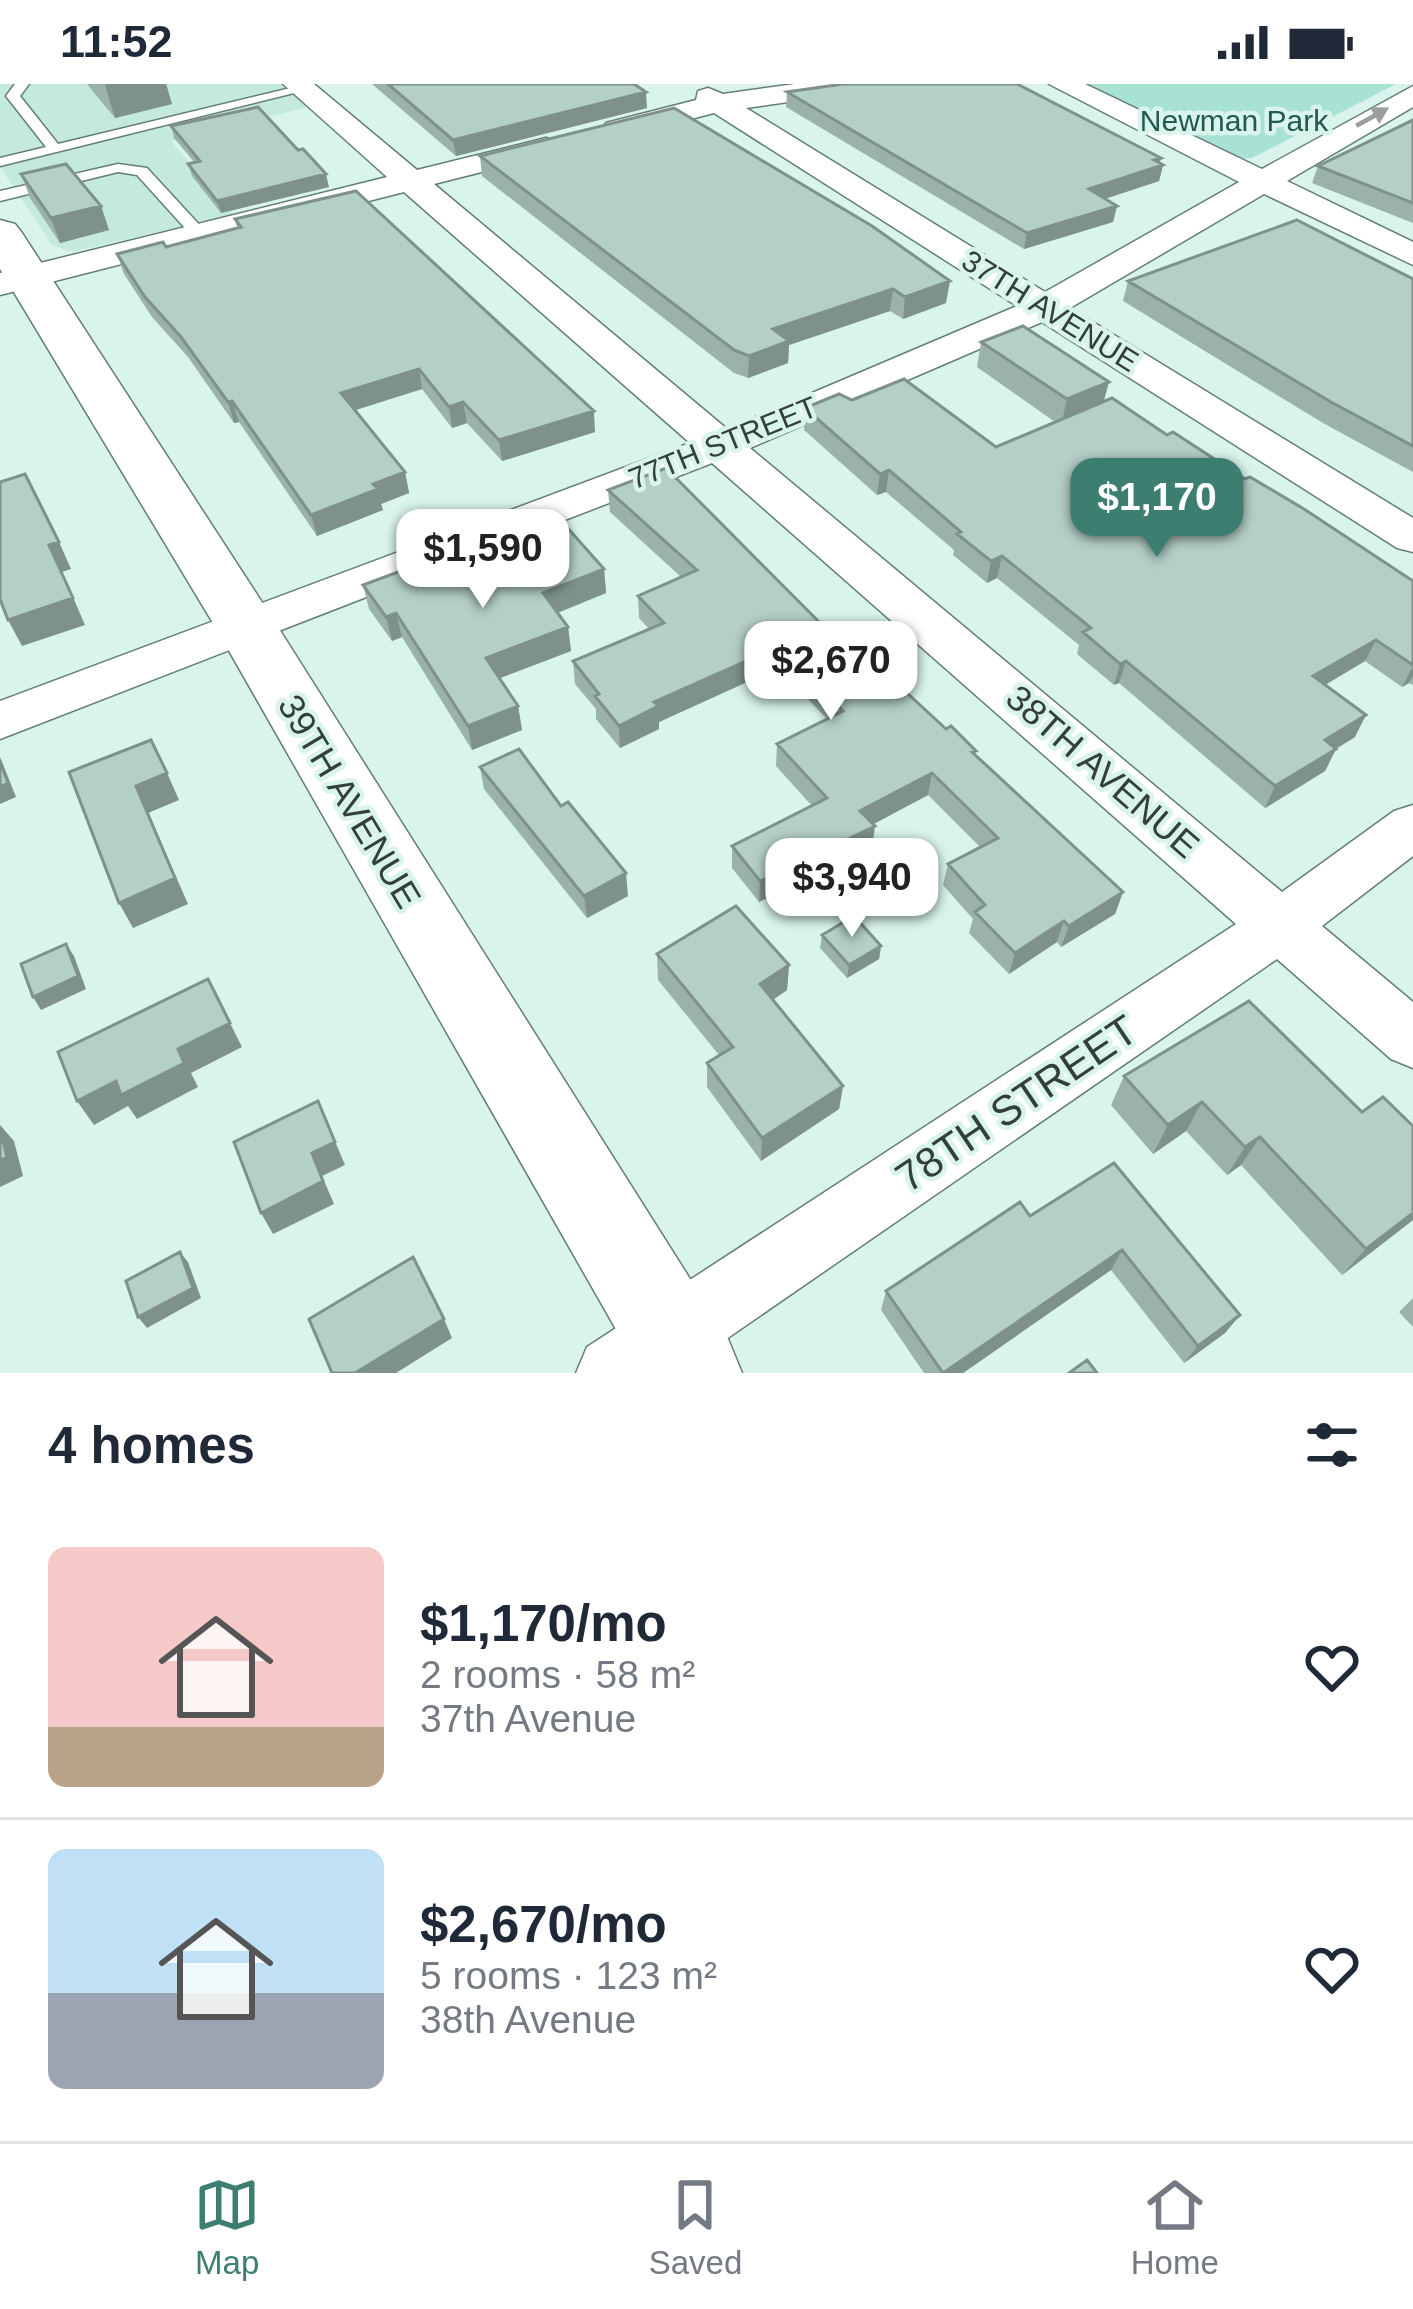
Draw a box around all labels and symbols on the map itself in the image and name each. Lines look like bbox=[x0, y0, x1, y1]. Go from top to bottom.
park label: Newman Park bbox=[1140, 104, 1329, 137]
one-way arrow bbox=[1356, 108, 1389, 129]
street label: 37TH AVENUE bbox=[956, 243, 1144, 378]
street label: 77TH STREET bbox=[624, 390, 822, 495]
pin: $1,170 bbox=[1059, 458, 1255, 560]
pin: $1,590 bbox=[385, 509, 581, 611]
pin: $2,670 bbox=[733, 621, 929, 723]
street label: 38TH AVENUE bbox=[998, 677, 1207, 866]
street label: 39TH AVENUE bbox=[270, 687, 429, 915]
pin: $3,940 bbox=[754, 838, 950, 940]
street label: 78TH STREET bbox=[887, 1006, 1146, 1201]

